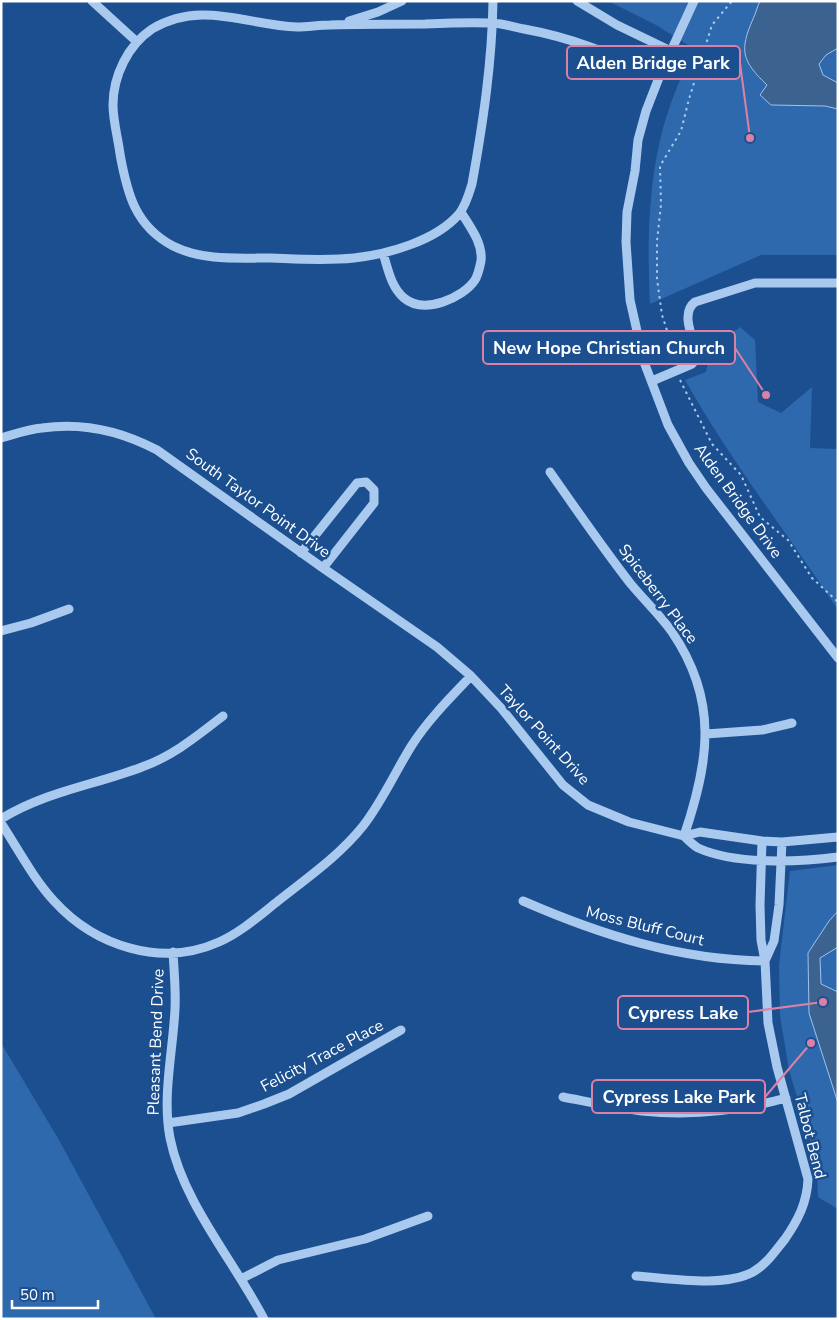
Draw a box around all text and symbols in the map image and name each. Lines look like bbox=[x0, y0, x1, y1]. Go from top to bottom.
callout: Alden Bridge Park bbox=[567, 46, 740, 79]
text: Alden Bridge Park bbox=[576, 51, 730, 75]
callout: New Hope Christian Church bbox=[483, 331, 735, 364]
text: New Hope Christian Church bbox=[493, 336, 725, 360]
street label: Alden Bridge Drive bbox=[689, 439, 787, 563]
street label: South Taylor Point Drive bbox=[181, 443, 335, 563]
street label: Spiceberry Place bbox=[613, 540, 703, 648]
street label: Taylor Point Drive bbox=[493, 680, 595, 790]
street label: Moss Bluff Court bbox=[584, 901, 707, 951]
street label: Pleasant Bend Drive bbox=[142, 968, 170, 1116]
callout: Cypress Lake bbox=[618, 996, 748, 1029]
text: Cypress Lake bbox=[628, 1001, 738, 1025]
street label: Felicity Trace Place bbox=[257, 1014, 387, 1098]
callout: Cypress Lake Park bbox=[592, 1080, 765, 1113]
text: Cypress Lake Park bbox=[602, 1085, 756, 1109]
street label: Talbot Bend bbox=[789, 1091, 831, 1181]
scale bar bbox=[12, 1278, 99, 1310]
text: 50 m bbox=[20, 1285, 55, 1305]

